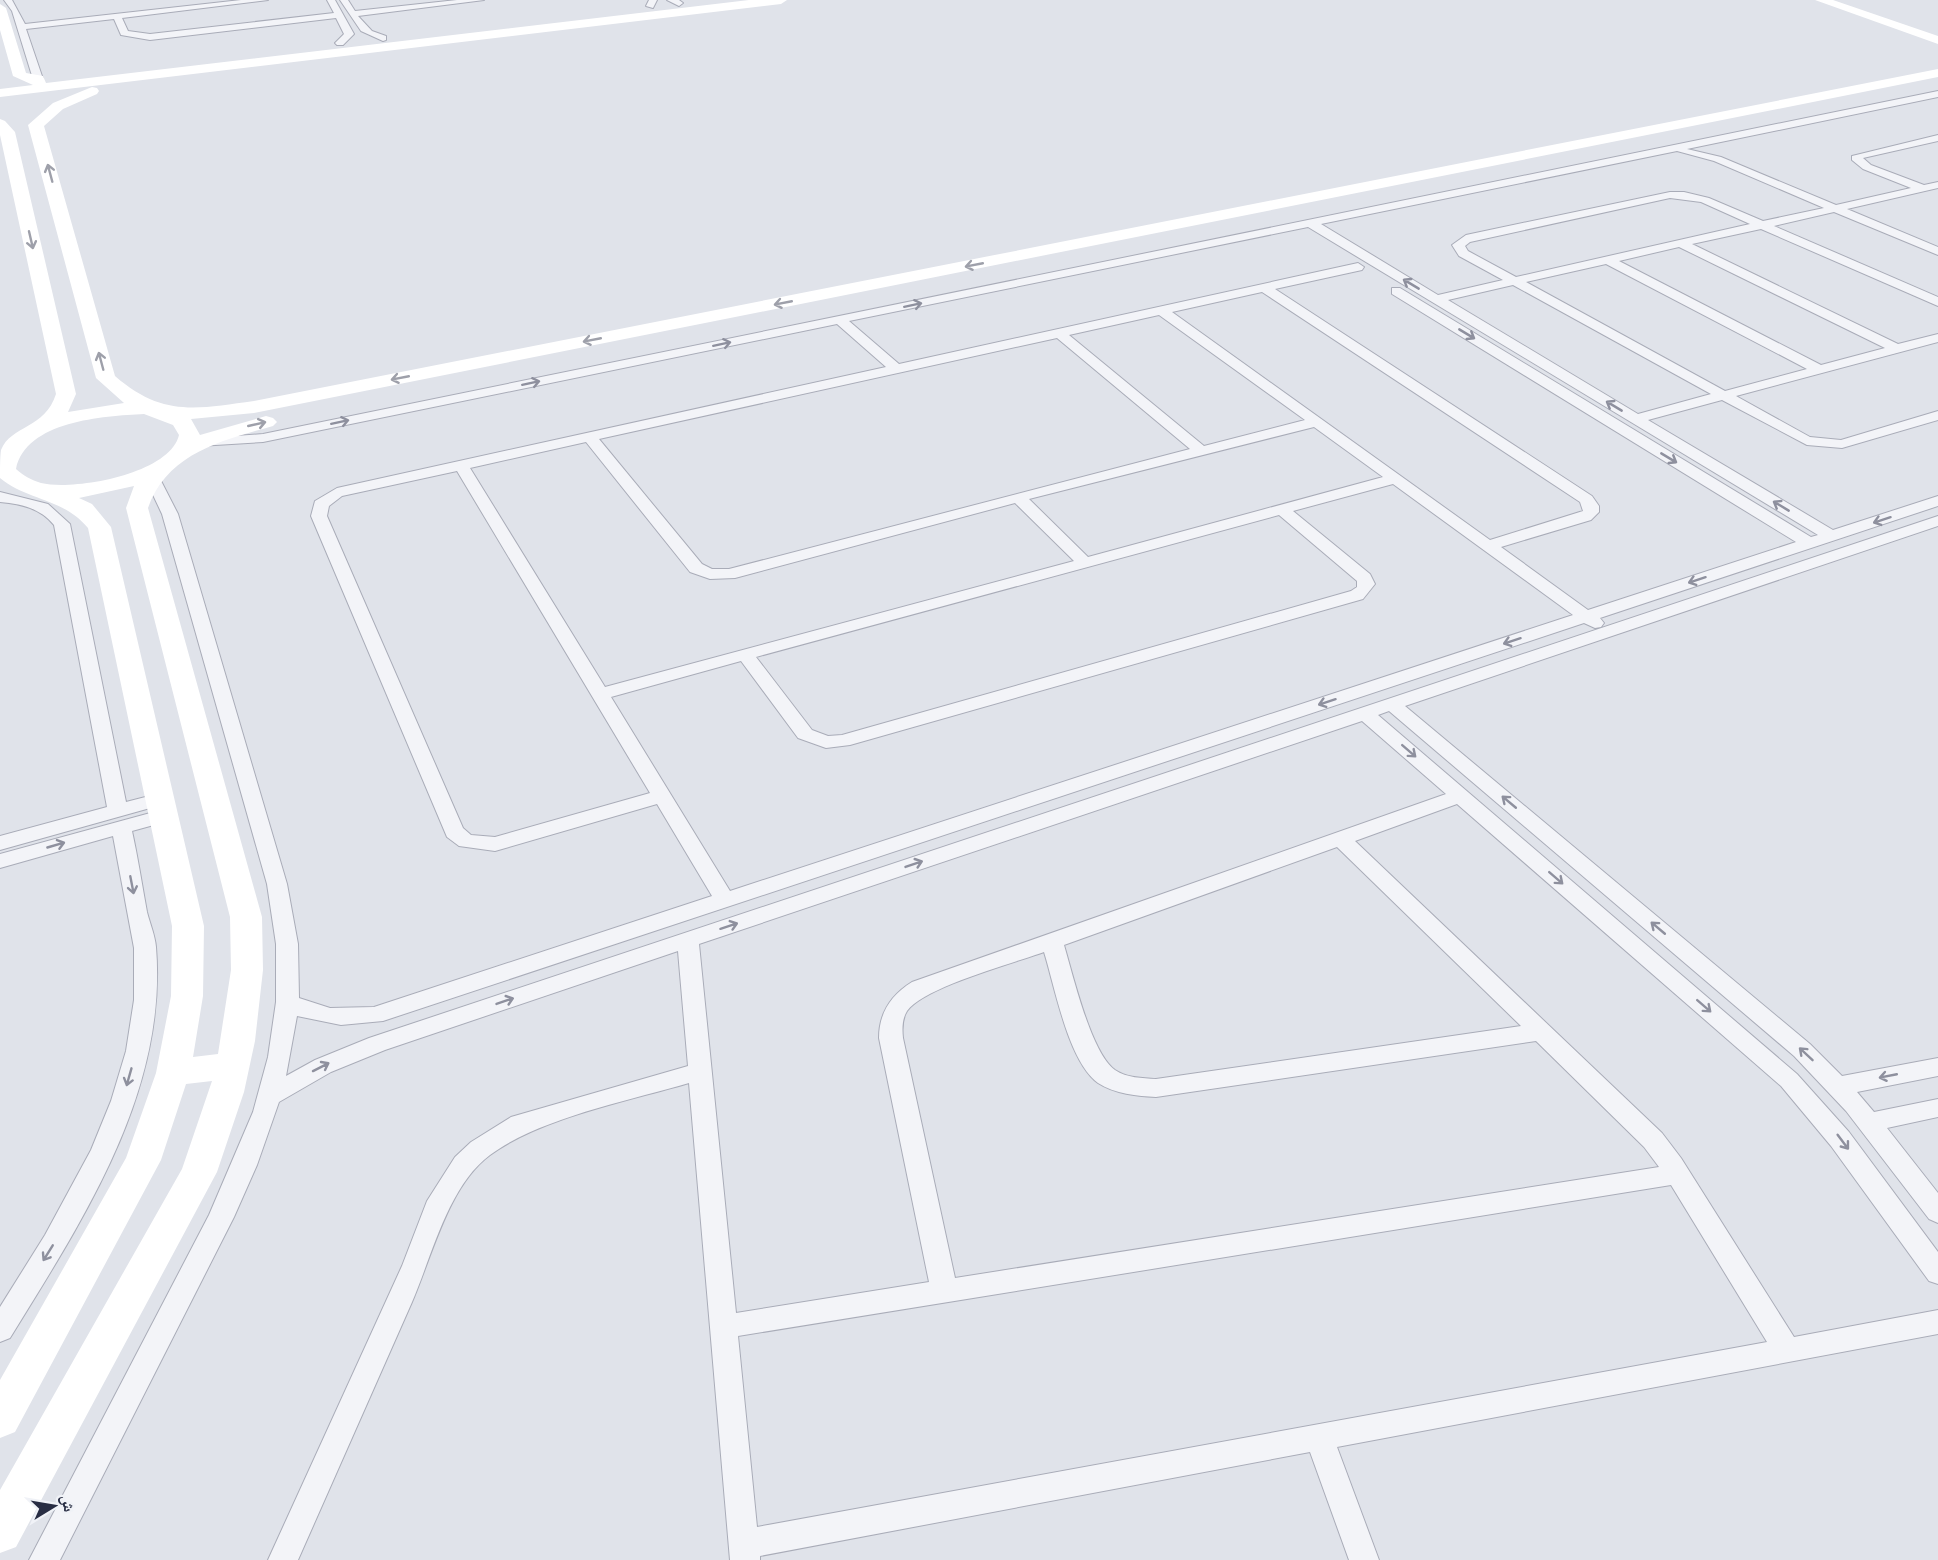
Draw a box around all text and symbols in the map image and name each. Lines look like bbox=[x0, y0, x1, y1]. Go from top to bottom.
one-way arrow bbox=[43, 164, 55, 183]
one-way arrow bbox=[26, 230, 38, 249]
one-way arrow bbox=[965, 260, 985, 271]
one-way arrow bbox=[1403, 278, 1420, 290]
one-way arrow bbox=[774, 297, 793, 309]
one-way arrow bbox=[903, 299, 922, 310]
one-way arrow bbox=[1458, 329, 1475, 341]
one-way arrow bbox=[582, 335, 602, 346]
one-way arrow bbox=[712, 338, 731, 349]
one-way arrow bbox=[95, 352, 106, 371]
one-way arrow bbox=[391, 373, 411, 384]
one-way arrow bbox=[521, 377, 540, 388]
one-way arrow bbox=[1606, 400, 1623, 412]
one-way arrow bbox=[330, 416, 349, 428]
one-way arrow bbox=[247, 418, 267, 429]
one-way arrow bbox=[1660, 452, 1677, 464]
one-way arrow bbox=[1773, 500, 1790, 512]
one-way arrow bbox=[1873, 515, 1892, 526]
one-way arrow bbox=[1688, 576, 1707, 587]
one-way arrow bbox=[1503, 637, 1522, 648]
one-way arrow bbox=[1318, 698, 1337, 709]
one-way arrow bbox=[1401, 744, 1416, 758]
one-way arrow bbox=[1502, 795, 1517, 809]
one-way arrow bbox=[46, 839, 65, 851]
one-way arrow bbox=[904, 857, 923, 868]
one-way arrow bbox=[1548, 871, 1564, 885]
one-way arrow bbox=[127, 875, 138, 894]
one-way arrow bbox=[719, 919, 738, 930]
one-way arrow bbox=[1651, 921, 1666, 935]
one-way arrow bbox=[495, 994, 513, 1005]
one-way arrow bbox=[1696, 999, 1711, 1013]
one-way arrow bbox=[1799, 1047, 1814, 1062]
one-way arrow bbox=[312, 1061, 330, 1073]
one-way arrow bbox=[123, 1067, 134, 1086]
one-way arrow bbox=[1879, 1071, 1898, 1082]
one-way arrow bbox=[1836, 1134, 1849, 1150]
one-way arrow bbox=[42, 1244, 54, 1261]
north arrow bbox=[24, 1476, 84, 1536]
text: ش bbox=[57, 1493, 79, 1513]

